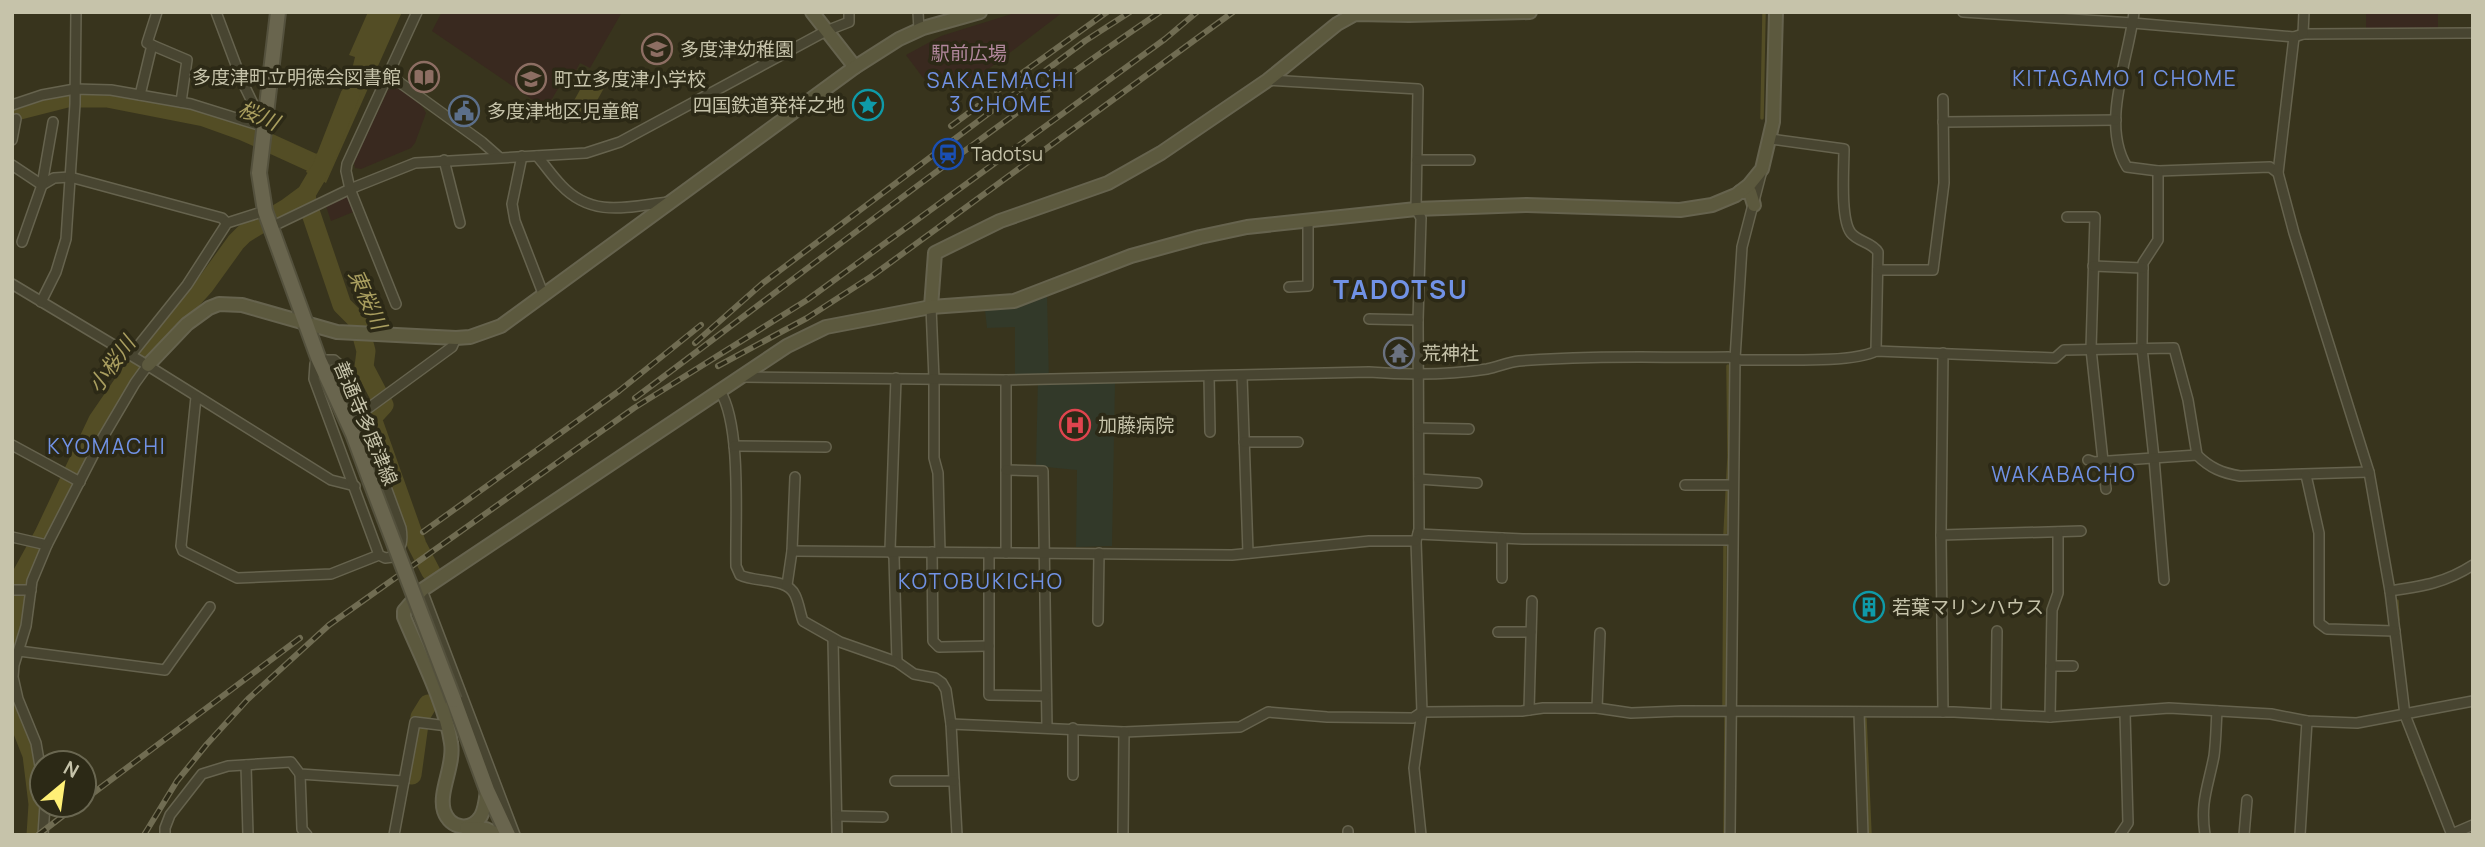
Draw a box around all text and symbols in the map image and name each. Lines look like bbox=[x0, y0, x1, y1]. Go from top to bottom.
school or university icon: 多度津幼稚園 bbox=[640, 32, 674, 66]
place label: 多度津幼稚園 bbox=[680, 36, 794, 62]
park label: 駅前広場 bbox=[931, 40, 1007, 66]
library icon: 多度津町立明徳会図書館 bbox=[407, 60, 441, 94]
school or university icon: 町立多度津小学校 bbox=[514, 62, 548, 96]
place label: 多度津町立明徳会図書館 bbox=[192, 64, 401, 90]
district label: KITAGAMO 1 CHOME bbox=[2012, 64, 2238, 92]
place label: 町立多度津小学校 bbox=[554, 66, 706, 92]
district label: SAKAEMACHI 3 CHOME bbox=[927, 66, 1075, 118]
place icon: 四国鉄道発祥之地 bbox=[851, 88, 885, 122]
place label: 四国鉄道発祥之地 bbox=[693, 92, 845, 118]
water label: 桜川 bbox=[234, 94, 286, 137]
public building icon: 多度津地区児童館 bbox=[447, 94, 481, 128]
place label: 多度津地区児童館 bbox=[487, 98, 639, 124]
station icon: Tadotsu bbox=[931, 137, 965, 171]
place label: Tadotsu bbox=[971, 141, 1043, 167]
water label: 東桜川 bbox=[342, 265, 394, 335]
district label: TADOTSU bbox=[1333, 271, 1469, 307]
water label: 小桜川 bbox=[81, 329, 142, 398]
temple icon: 荒神社 bbox=[1382, 336, 1416, 370]
place label: 荒神社 bbox=[1422, 340, 1479, 366]
street label: 善通寺多度津線 bbox=[328, 357, 404, 489]
hospital icon: 加藤病院 bbox=[1058, 408, 1092, 442]
place label: 加藤病院 bbox=[1098, 412, 1174, 438]
district label: KYOMACHI bbox=[47, 432, 167, 460]
district label: WAKABACHO bbox=[1991, 460, 2137, 488]
district label: KOTOBUKICHO bbox=[898, 567, 1064, 595]
building icon: 若葉マリンハウス bbox=[1852, 590, 1886, 624]
place label: 若葉マリンハウス bbox=[1892, 594, 2044, 620]
north arrow bbox=[28, 749, 98, 819]
text: N bbox=[59, 754, 84, 784]

